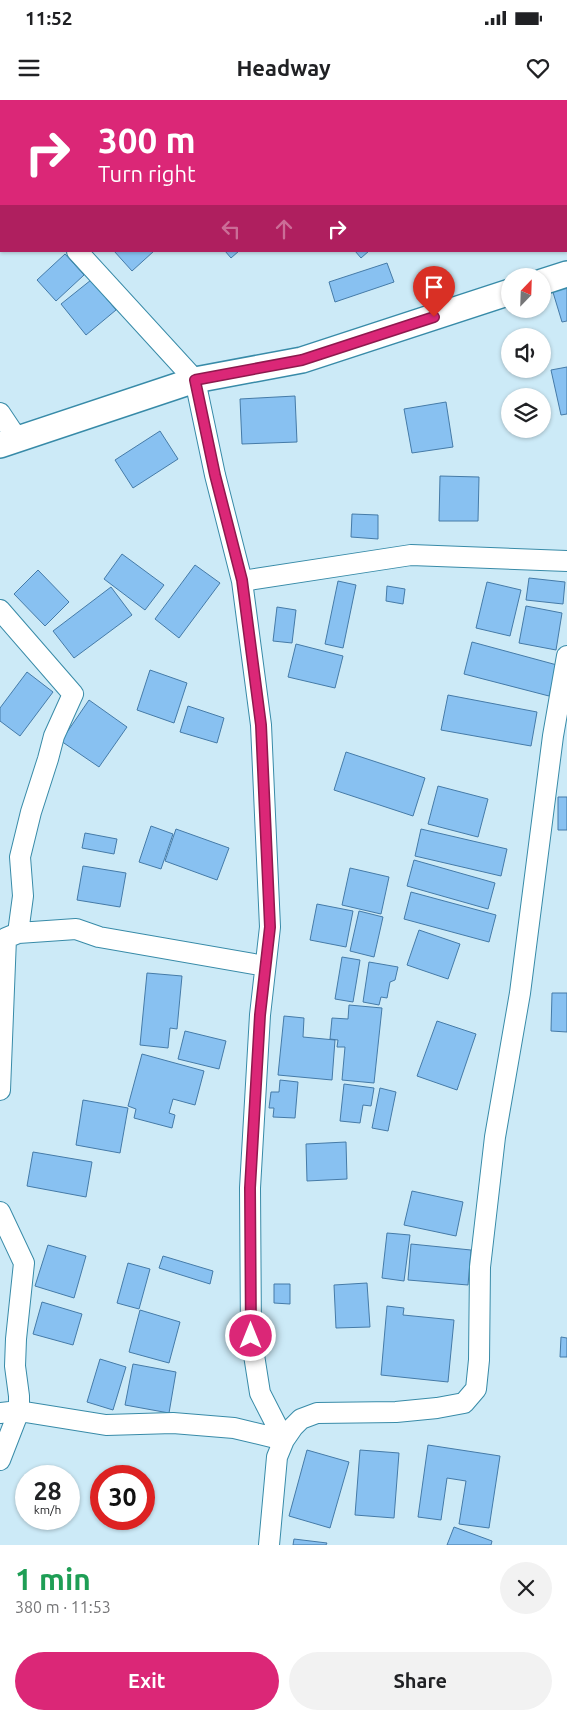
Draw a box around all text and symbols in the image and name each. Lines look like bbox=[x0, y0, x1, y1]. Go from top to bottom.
text: 11:52 bbox=[25, 7, 73, 29]
icon: menu bbox=[15, 54, 43, 82]
icon: heart bbox=[524, 54, 552, 82]
text: Headway bbox=[236, 55, 331, 80]
icon: right bbox=[15, 120, 80, 185]
text: 300 m bbox=[98, 120, 196, 160]
text: Turn right bbox=[98, 161, 196, 186]
icon: left bbox=[217, 215, 245, 243]
icon: ahead bbox=[270, 215, 298, 243]
icon: right bbox=[323, 215, 351, 243]
pin bbox=[413, 266, 455, 317]
north arrow bbox=[501, 268, 551, 318]
map controls bbox=[501, 268, 551, 438]
icon: arrive bbox=[420, 273, 448, 301]
button: sound bbox=[501, 328, 551, 378]
button: layers bbox=[501, 388, 551, 438]
position arrow bbox=[224, 1309, 276, 1361]
speed limit sign: 30 bbox=[90, 1465, 155, 1530]
text: 28 bbox=[33, 1477, 62, 1505]
text: km/h bbox=[34, 1503, 61, 1516]
text: 1 min bbox=[15, 1562, 91, 1596]
button: close bbox=[500, 1562, 552, 1614]
text: 380 m · 11:53 bbox=[15, 1598, 111, 1616]
button: Exit bbox=[15, 1652, 279, 1710]
button: Share bbox=[289, 1652, 552, 1710]

